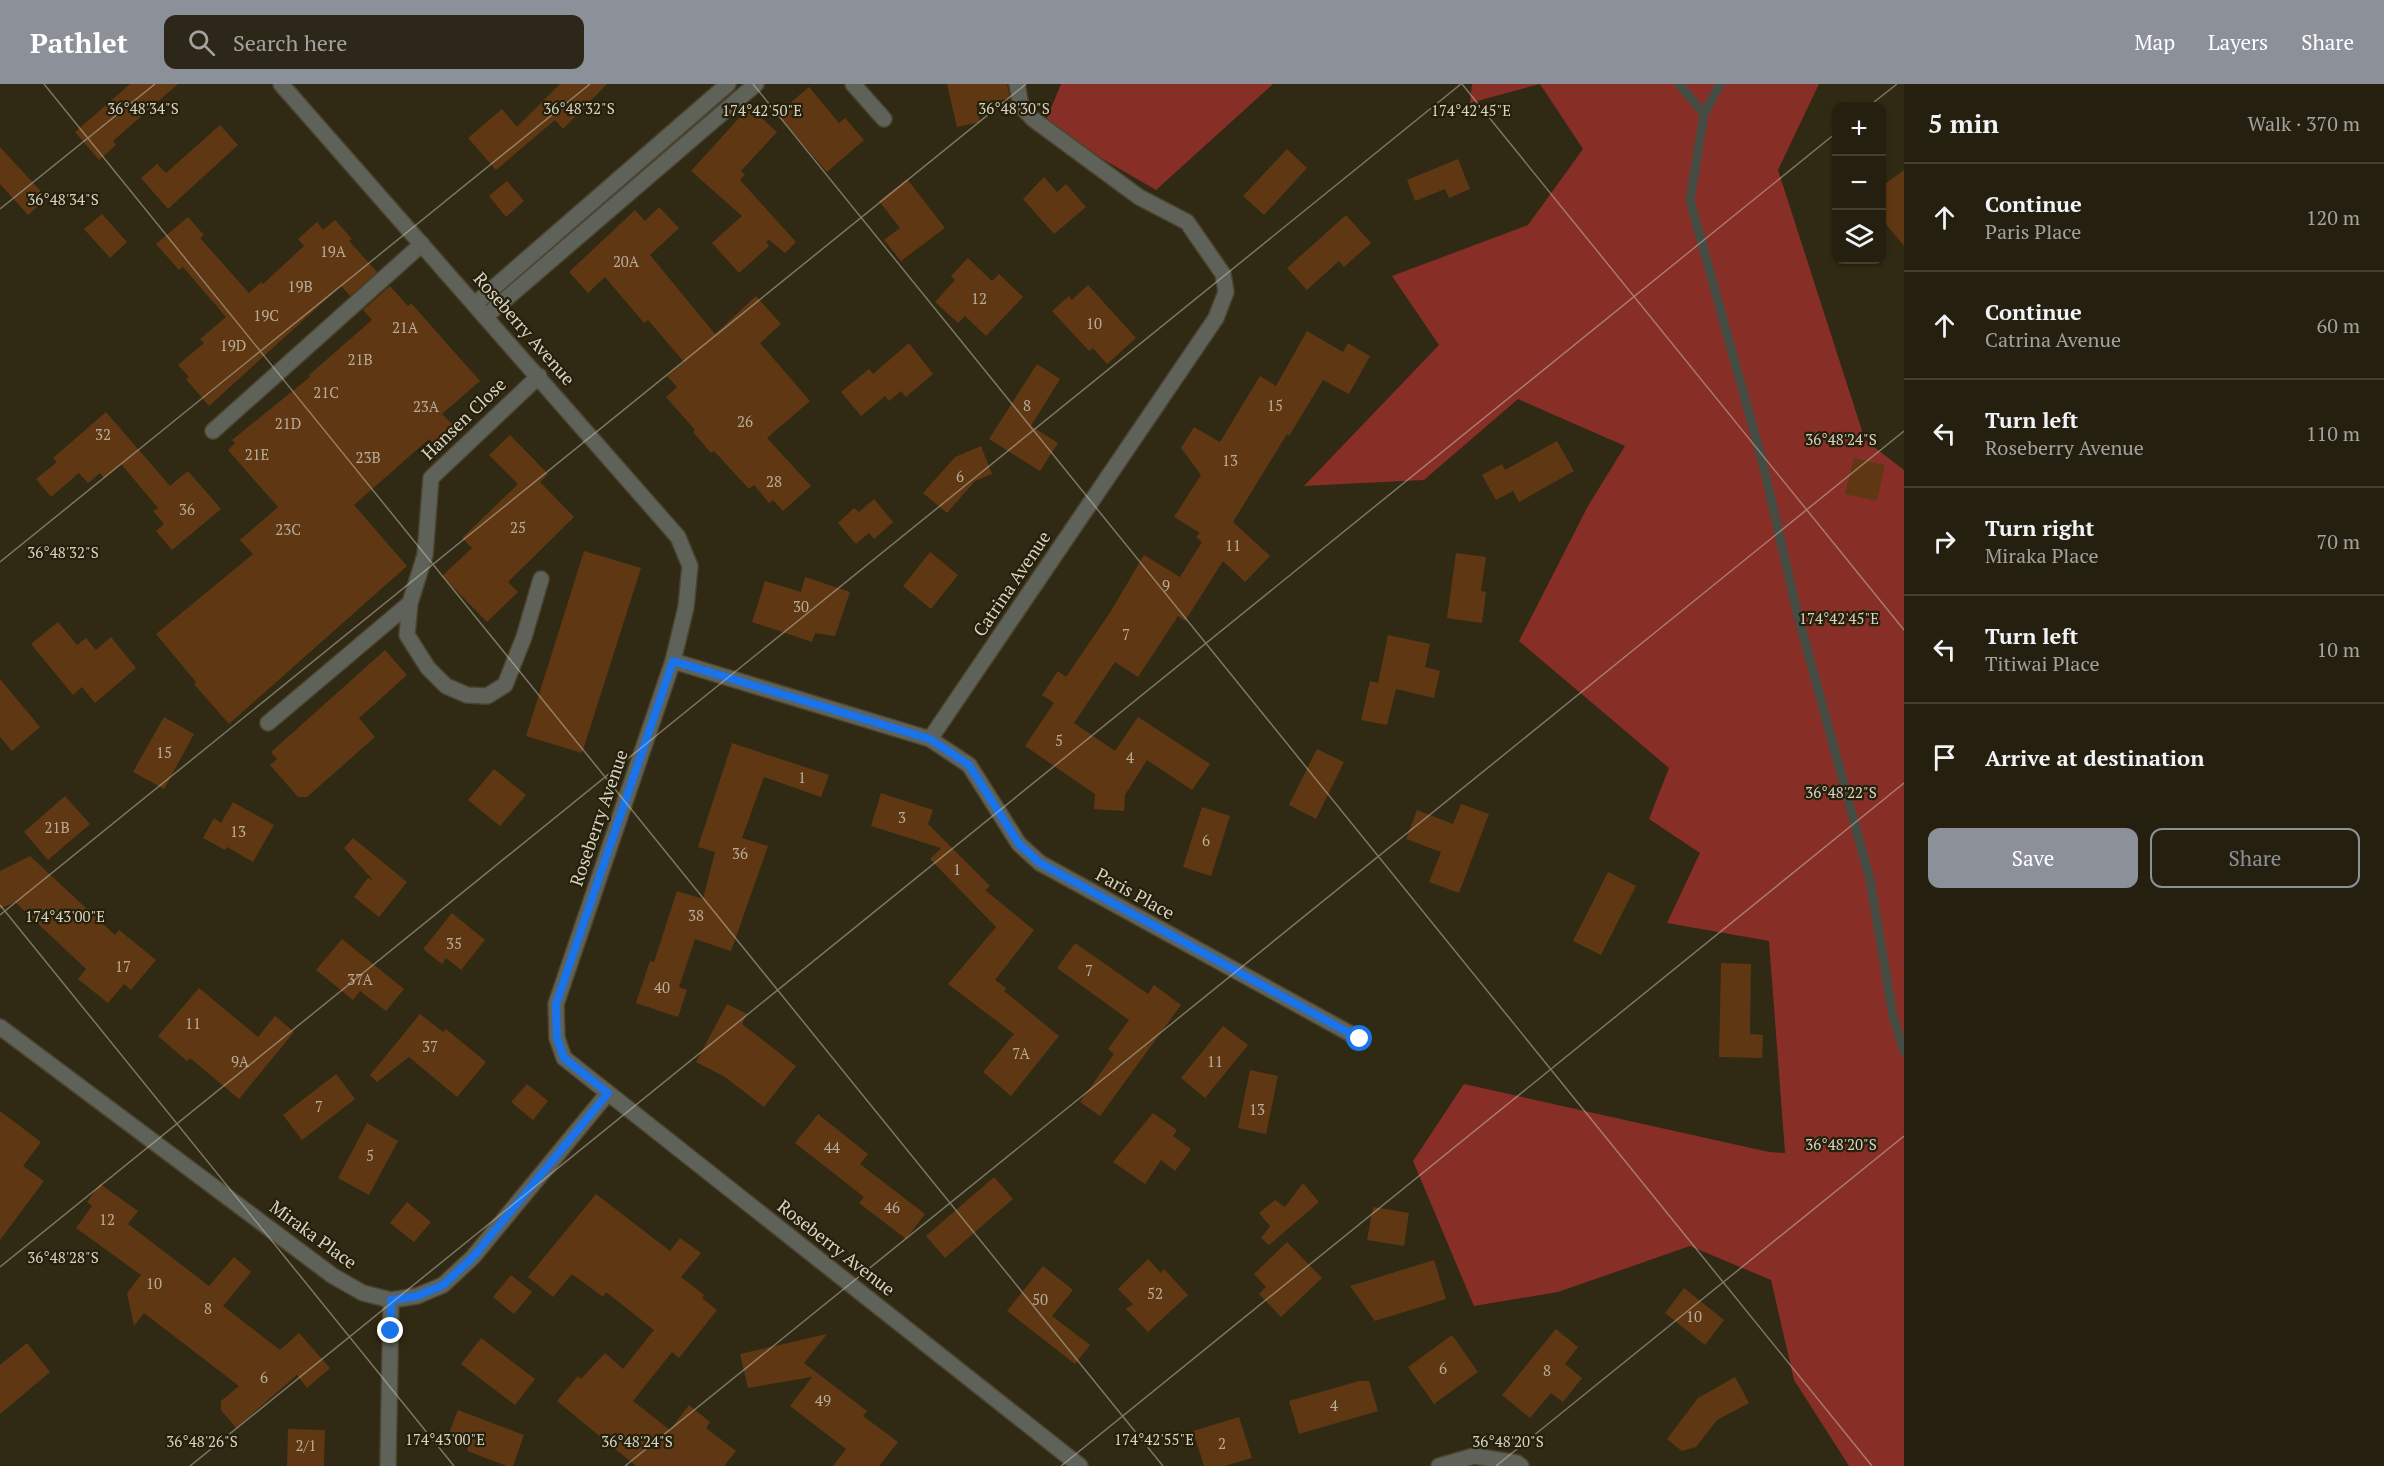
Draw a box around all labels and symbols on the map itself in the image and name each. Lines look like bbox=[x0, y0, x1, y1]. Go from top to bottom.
text: 36°48'34"S bbox=[107, 98, 179, 118]
text: 36°48'32"S bbox=[543, 98, 615, 118]
text: 36°48'30"S bbox=[978, 98, 1050, 118]
text: 174°42'50"E bbox=[722, 100, 802, 120]
text: 174°42'45"E bbox=[1431, 100, 1511, 120]
text: 36°48'34"S bbox=[27, 189, 99, 209]
house number: 19A bbox=[320, 241, 347, 261]
house number: 20A bbox=[613, 251, 640, 271]
street label: Roseberry Avenue bbox=[469, 267, 581, 390]
house number: 19B bbox=[287, 276, 313, 296]
house number: 12 bbox=[971, 288, 987, 308]
house number: 19C bbox=[253, 305, 279, 325]
house number: 10 bbox=[1086, 313, 1102, 333]
house number: 21A bbox=[392, 317, 419, 337]
house number: 19D bbox=[220, 335, 246, 355]
house number: 21B bbox=[347, 349, 373, 369]
street label: Hansen Close bbox=[416, 372, 511, 465]
house number: 21C bbox=[313, 382, 339, 402]
house number: 8 bbox=[1023, 395, 1031, 415]
house number: 15 bbox=[1267, 395, 1283, 415]
house number: 23A bbox=[413, 396, 440, 416]
house number: 26 bbox=[737, 411, 753, 431]
house number: 21D bbox=[275, 413, 301, 433]
house number: 32 bbox=[95, 424, 111, 444]
text: 36°48'24"S bbox=[1805, 429, 1877, 449]
house number: 21E bbox=[245, 444, 269, 464]
house number: 23B bbox=[355, 447, 381, 467]
house number: 13 bbox=[1222, 450, 1238, 470]
house number: 6 bbox=[956, 466, 964, 486]
house number: 28 bbox=[766, 471, 782, 491]
house number: 36 bbox=[179, 499, 195, 519]
house number: 25 bbox=[510, 517, 526, 537]
house number: 23C bbox=[275, 519, 301, 539]
street label: Catrina Avenue bbox=[967, 526, 1055, 641]
house number: 11 bbox=[1225, 535, 1241, 555]
text: 36°48'32"S bbox=[27, 542, 99, 562]
house number: 9 bbox=[1162, 575, 1170, 595]
house number: 30 bbox=[793, 596, 809, 616]
text: 174°42'45"E bbox=[1799, 608, 1879, 628]
house number: 7 bbox=[1122, 624, 1130, 644]
house number: 5 bbox=[1055, 730, 1063, 750]
house number: 15 bbox=[156, 742, 172, 762]
street label: Roseberry Avenue bbox=[563, 746, 633, 889]
house number: 4 bbox=[1126, 747, 1134, 767]
house number: 1 bbox=[798, 767, 806, 787]
text: 36°48'22"S bbox=[1805, 782, 1877, 802]
house number: 3 bbox=[898, 807, 906, 827]
house number: 21B bbox=[44, 817, 70, 837]
house number: 13 bbox=[230, 821, 246, 841]
house number: 6 bbox=[1202, 830, 1210, 850]
house number: 36 bbox=[732, 843, 748, 863]
house number: 1 bbox=[953, 859, 961, 879]
street label: Paris Place bbox=[1092, 862, 1179, 925]
house number: 38 bbox=[688, 905, 704, 925]
text: 174°43'00"E bbox=[25, 906, 105, 926]
house number: 35 bbox=[446, 933, 462, 953]
house number: 17 bbox=[115, 956, 131, 976]
house number: 7 bbox=[1085, 960, 1093, 980]
house number: 37A bbox=[347, 969, 373, 989]
house number: 40 bbox=[654, 977, 670, 997]
house number: 11 bbox=[185, 1013, 201, 1033]
route start bbox=[1346, 1025, 1372, 1051]
house number: 37 bbox=[422, 1036, 438, 1056]
house number: 7A bbox=[1012, 1043, 1030, 1063]
house number: 9A bbox=[231, 1051, 250, 1071]
house number: 11 bbox=[1207, 1051, 1223, 1071]
house number: 7 bbox=[315, 1096, 323, 1116]
house number: 13 bbox=[1249, 1099, 1265, 1119]
text: 36°48'20"S bbox=[1805, 1134, 1877, 1154]
house number: 44 bbox=[824, 1137, 840, 1157]
house number: 5 bbox=[366, 1145, 374, 1165]
street label: Miraka Place bbox=[265, 1194, 362, 1274]
street label: Roseberry Avenue bbox=[773, 1194, 900, 1301]
house number: 46 bbox=[884, 1197, 900, 1217]
house number: 12 bbox=[99, 1209, 115, 1229]
text: 36°48'28"S bbox=[27, 1247, 99, 1267]
house number: 10 bbox=[146, 1273, 162, 1293]
house number: 52 bbox=[1147, 1283, 1163, 1303]
house number: 50 bbox=[1032, 1289, 1048, 1309]
house number: 8 bbox=[204, 1298, 212, 1318]
house number: 10 bbox=[1686, 1306, 1702, 1326]
route end bbox=[377, 1317, 403, 1343]
house number: 6 bbox=[1439, 1358, 1447, 1378]
house number: 8 bbox=[1543, 1360, 1551, 1380]
house number: 6 bbox=[260, 1367, 268, 1387]
house number: 49 bbox=[815, 1390, 831, 1410]
house number: 4 bbox=[1330, 1395, 1338, 1415]
text: 174°43'00"E bbox=[405, 1429, 485, 1449]
text: 174°42'55"E bbox=[1114, 1429, 1194, 1449]
text: 36°48'26"S bbox=[166, 1431, 238, 1451]
text: 36°48'24"S bbox=[601, 1431, 673, 1451]
text: 36°48'20"S bbox=[1472, 1431, 1544, 1451]
house number: 2 bbox=[1218, 1433, 1226, 1453]
house number: 2/1 bbox=[295, 1435, 317, 1455]

